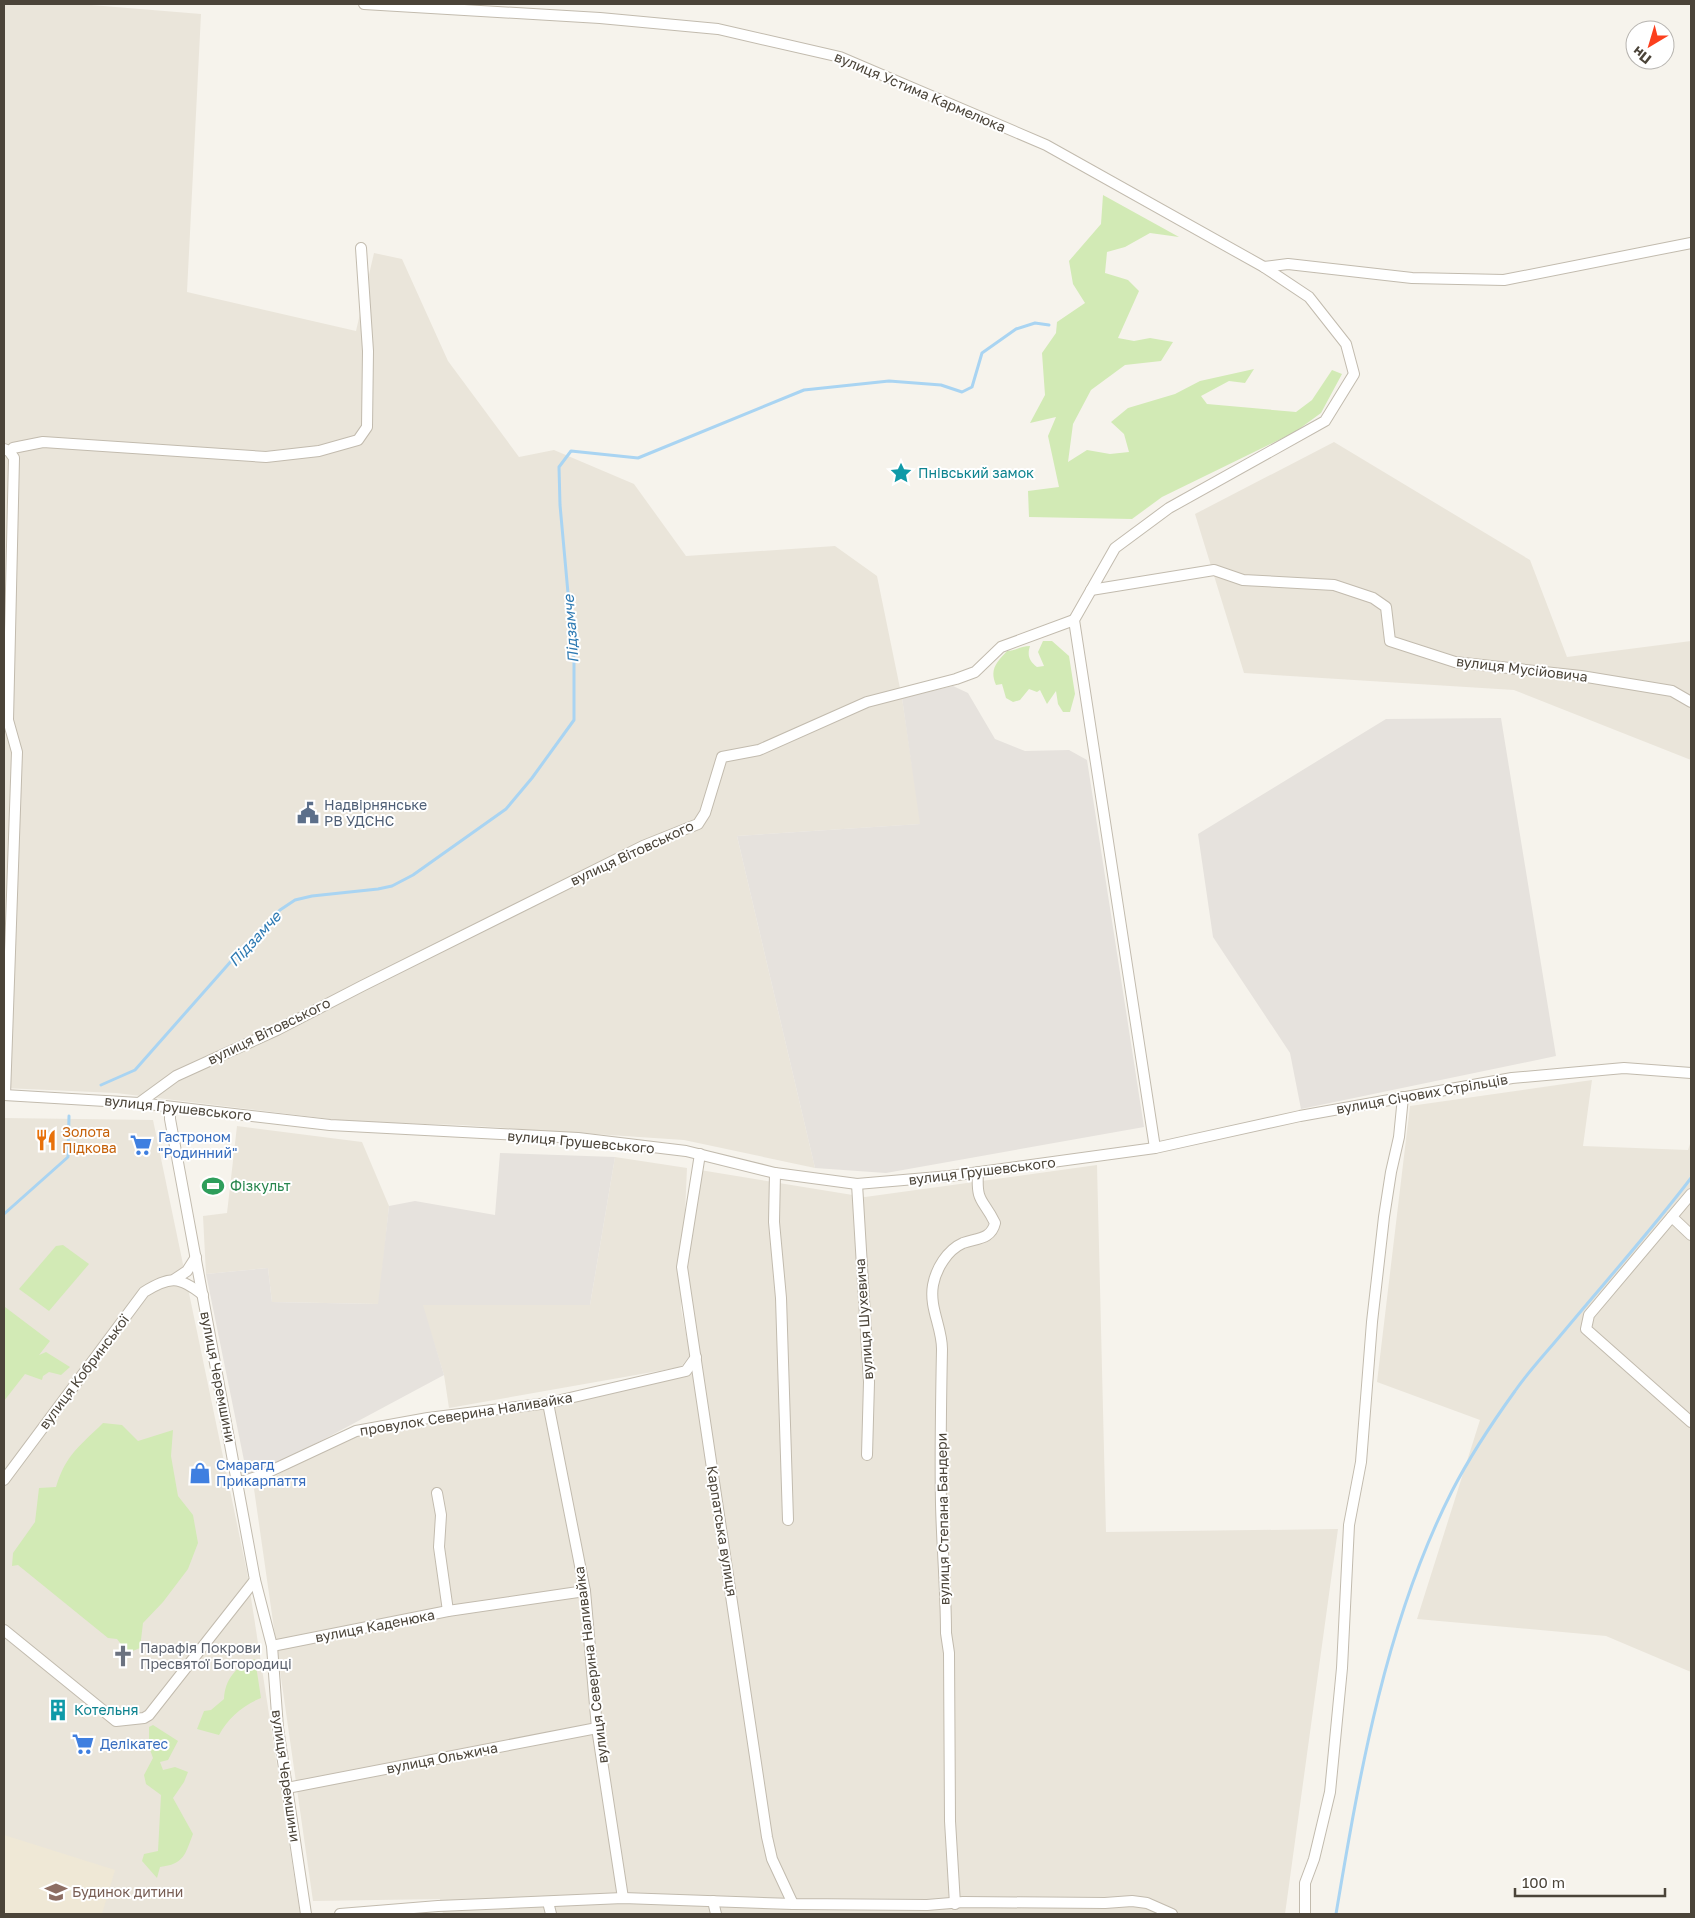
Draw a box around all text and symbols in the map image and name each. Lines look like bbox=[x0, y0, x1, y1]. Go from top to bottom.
north arrow bbox=[1625, 20, 1675, 70]
text: Пн bbox=[1629, 43, 1654, 68]
street label: вулиця Устима Кармелюка bbox=[832, 48, 1008, 135]
place icon: Пнівський замок bbox=[888, 460, 914, 486]
place label: Пнівський замок bbox=[918, 464, 1034, 481]
water label: Підзамче bbox=[559, 593, 581, 664]
street label: вулиця Мусійовича bbox=[1455, 652, 1589, 685]
place label: Надвірнянське РВ УДСНС bbox=[324, 796, 427, 829]
public building icon: Надвірнянське РВ УДСНС bbox=[295, 800, 321, 826]
street label: вулиця Вітовського bbox=[567, 816, 696, 889]
water label: Підзамче bbox=[224, 906, 285, 970]
street label: вулиця Вітовського bbox=[205, 993, 333, 1068]
street label: вулиця Січових Стрільців bbox=[1335, 1070, 1509, 1117]
street label: вулиця Грушевського bbox=[104, 1091, 252, 1124]
place label: Золота Підкова bbox=[62, 1123, 117, 1156]
restaurant icon: Золота Підкова bbox=[33, 1127, 59, 1153]
street label: вулиця Грушевського bbox=[507, 1127, 655, 1156]
place label: Гастроном "Родинний" bbox=[158, 1128, 237, 1161]
supermarket icon: Гастроном "Родинний" bbox=[128, 1132, 154, 1158]
street label: вулиця Грушевського bbox=[907, 1153, 1056, 1188]
sports icon: Фізкульт bbox=[200, 1173, 226, 1199]
place label: Фізкульт bbox=[230, 1177, 291, 1194]
street label: вулиця Шухевича bbox=[851, 1258, 876, 1380]
street label: вулиця Кобринської bbox=[35, 1310, 133, 1432]
street label: вулиця Черемшини bbox=[197, 1310, 240, 1444]
street label: провулок Северина Наливайка bbox=[358, 1388, 573, 1439]
street label: вулиця Степана Бандери bbox=[932, 1433, 953, 1605]
place label: Смарагд Прикарпаття bbox=[216, 1456, 306, 1489]
shop icon: Смарагд Прикарпаття bbox=[187, 1460, 213, 1486]
street label: Карпатська вулиця bbox=[704, 1464, 741, 1597]
street label: вулиця Северина Наливайка bbox=[570, 1566, 611, 1765]
street label: вулиця Каденюка bbox=[314, 1606, 436, 1645]
place label: Парафія Покрови Пресвятої Богородиці bbox=[140, 1639, 292, 1672]
church icon: Парафія Покрови Пресвятої Богородиці bbox=[110, 1643, 136, 1669]
building icon: Котельня bbox=[45, 1697, 71, 1723]
place label: Котельня bbox=[74, 1701, 139, 1718]
street label: вулиця Черемшини bbox=[269, 1709, 304, 1843]
supermarket icon: Делікатес bbox=[70, 1731, 96, 1757]
place label: Делікатес bbox=[100, 1735, 169, 1752]
street label: вулиця Ольжича bbox=[385, 1738, 499, 1777]
scale bar bbox=[1515, 1866, 1665, 1898]
text: 100 m bbox=[1522, 1873, 1565, 1891]
school or university icon: Будинок дитини bbox=[43, 1879, 69, 1905]
place label: Будинок дитини bbox=[72, 1883, 183, 1900]

